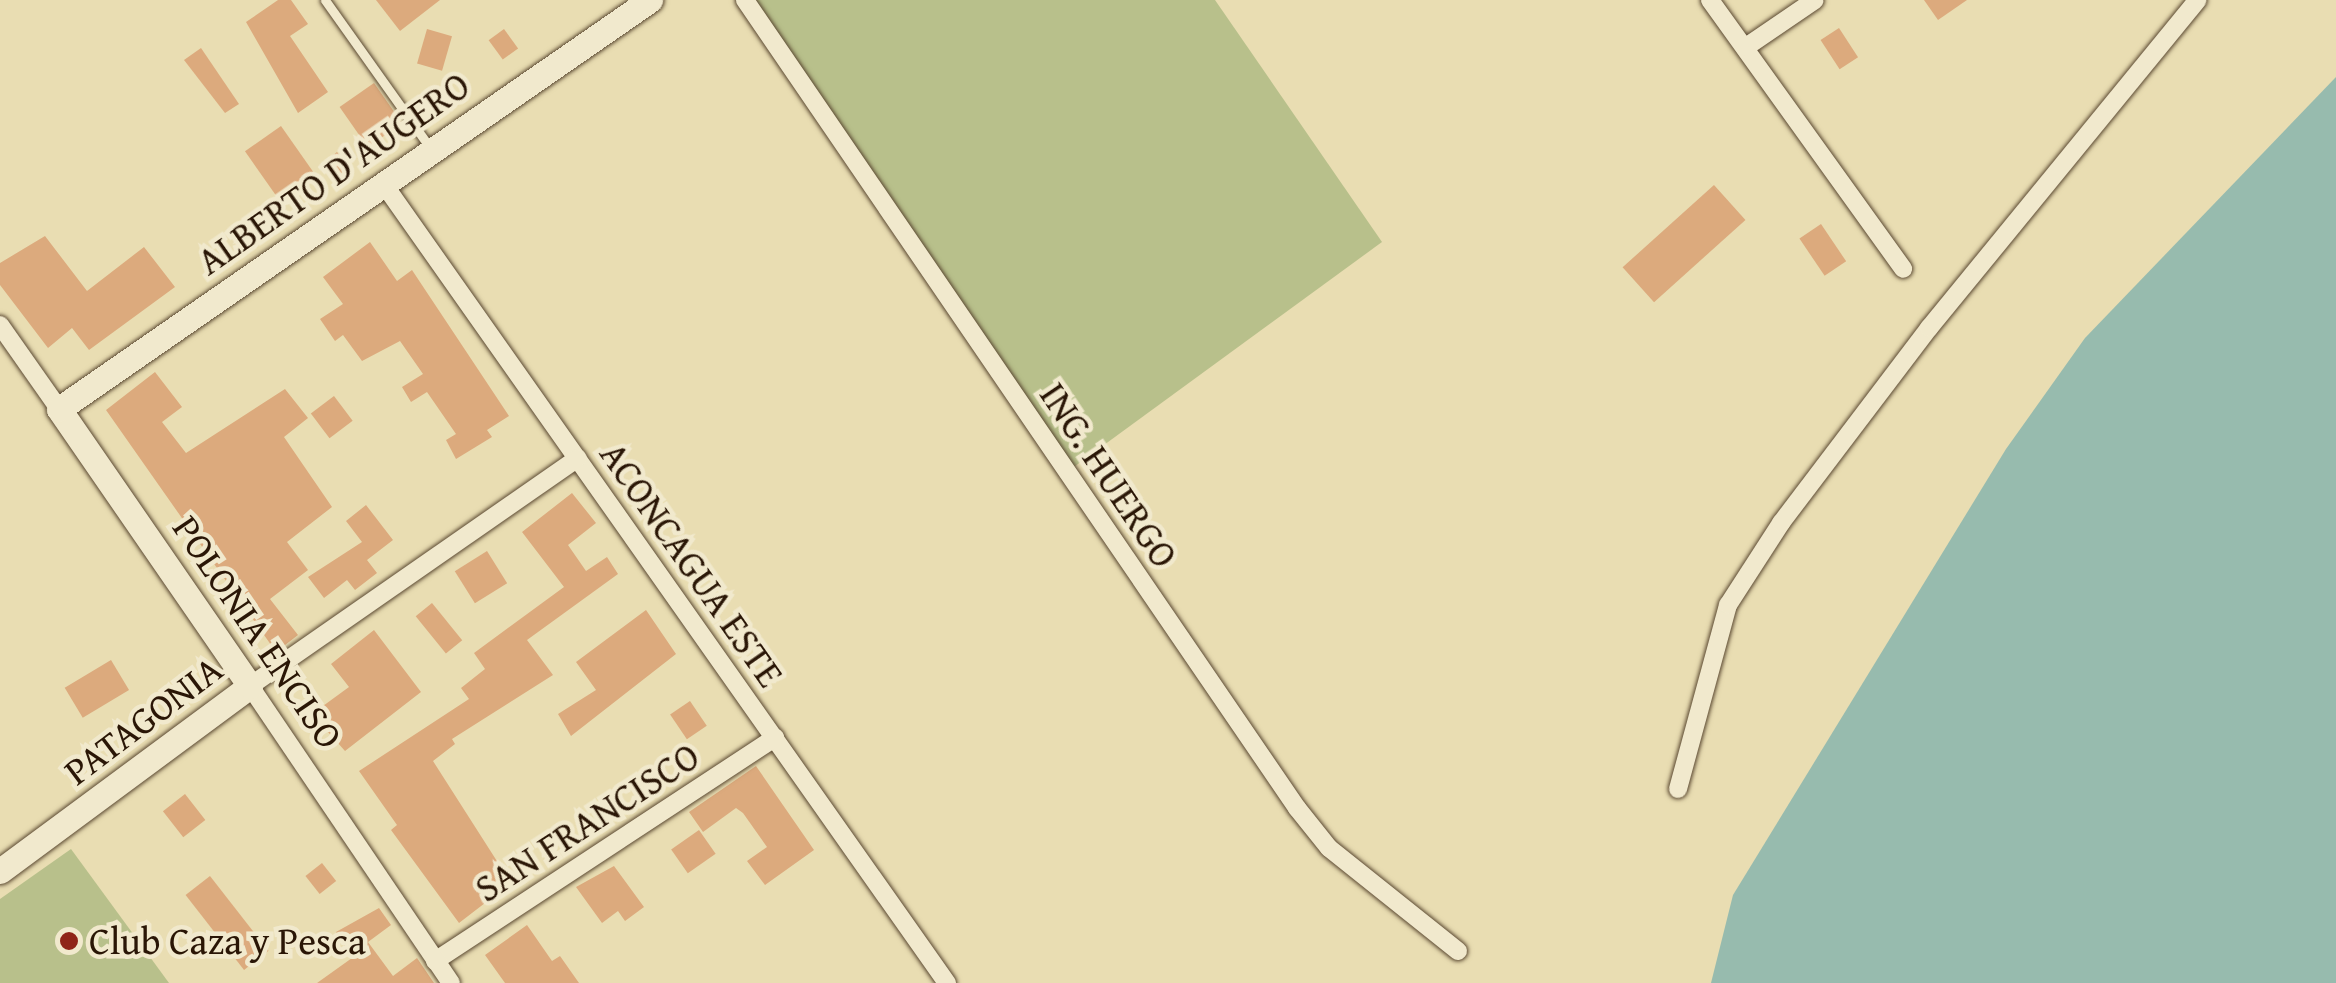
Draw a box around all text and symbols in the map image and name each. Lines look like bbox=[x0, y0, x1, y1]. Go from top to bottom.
street label: ALBERTO D'AUGERO bbox=[188, 62, 478, 284]
street label: ING. HUERGO bbox=[1030, 374, 1188, 576]
street label: ACONCAGUA ESTE bbox=[591, 433, 793, 695]
street label: POLONIA ENCISO bbox=[163, 507, 353, 757]
street label: PATAGONIA bbox=[55, 646, 231, 794]
street label: SAN FRANCISCO bbox=[467, 733, 707, 911]
place label: Club Caza y Pesca bbox=[89, 918, 366, 964]
marker: Club Caza y Pesca bbox=[58, 930, 80, 952]

